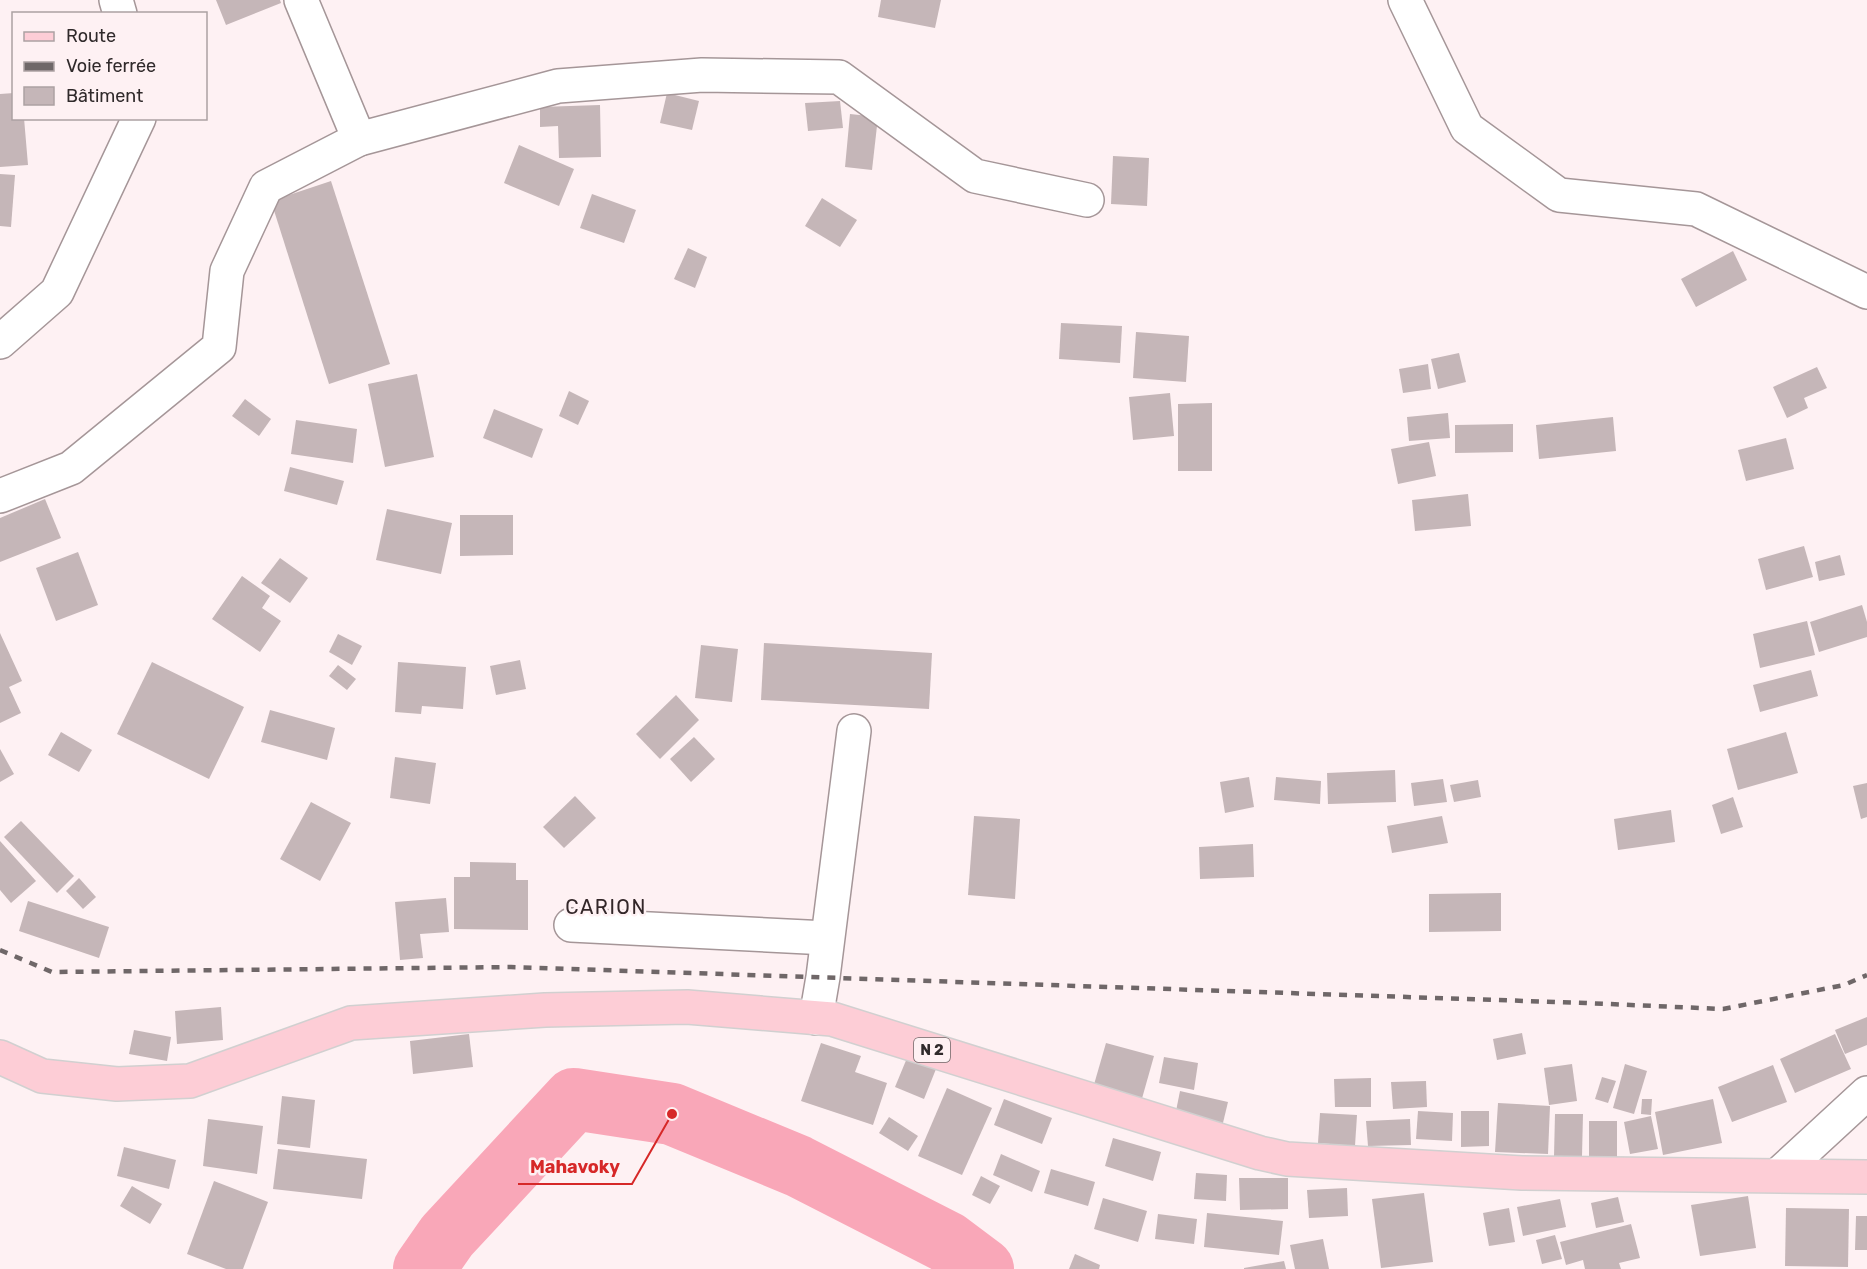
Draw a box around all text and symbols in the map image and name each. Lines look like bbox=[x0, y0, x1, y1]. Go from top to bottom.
legend bbox=[12, 12, 207, 120]
text: Route bbox=[66, 25, 116, 47]
text: Voie ferrée bbox=[66, 55, 156, 77]
text: Bâtiment bbox=[66, 85, 143, 107]
district label: CARION bbox=[565, 895, 647, 919]
road number: N 2 bbox=[914, 1038, 950, 1062]
callout: Mahavoky bbox=[518, 1148, 632, 1184]
text: Mahavoky bbox=[530, 1156, 620, 1178]

